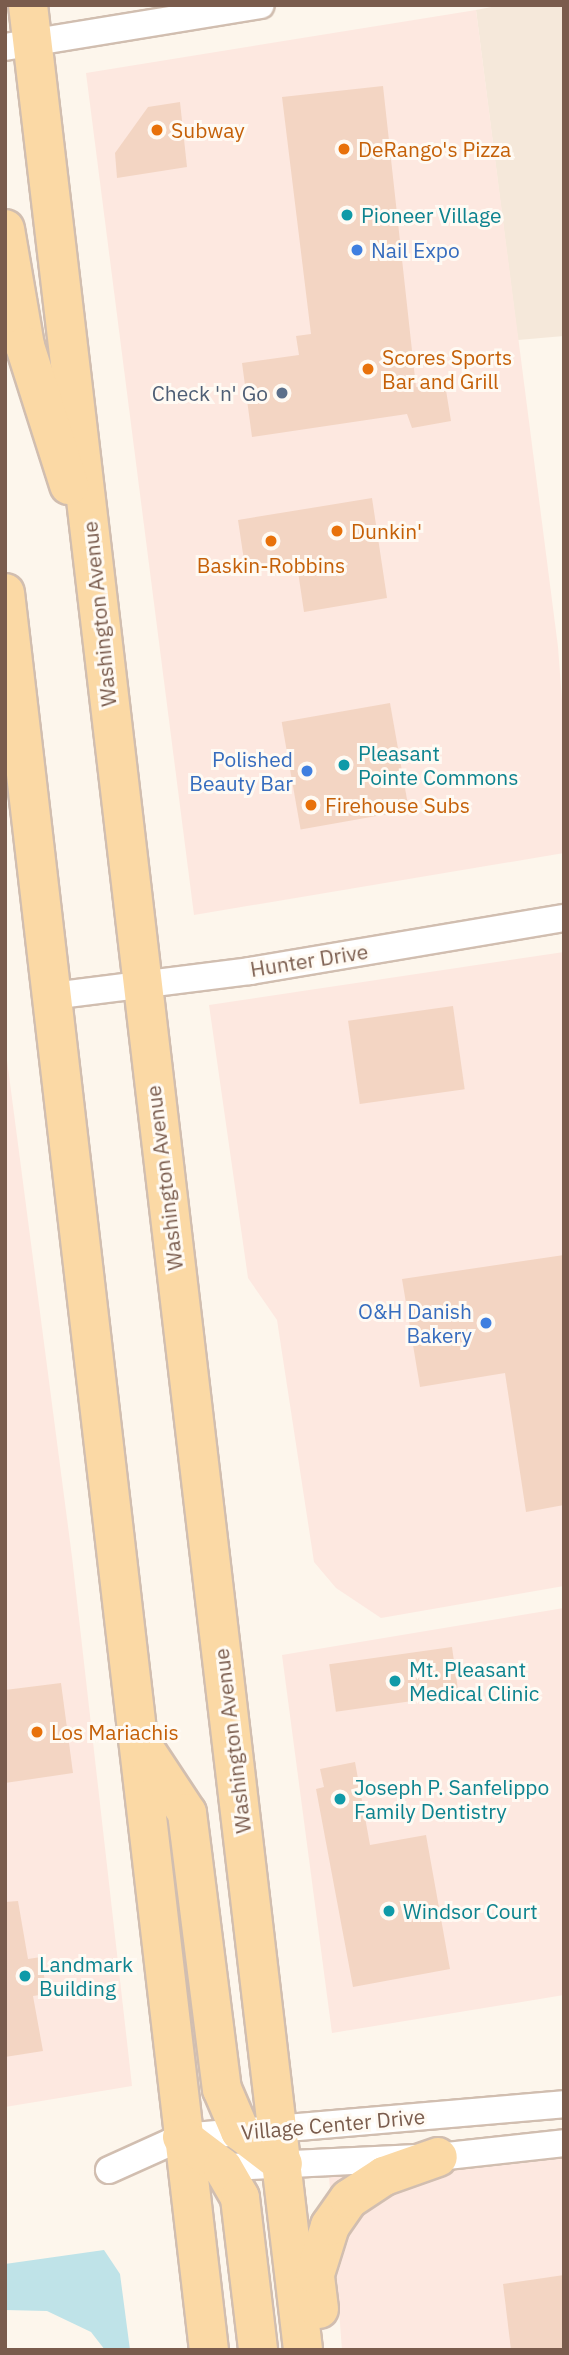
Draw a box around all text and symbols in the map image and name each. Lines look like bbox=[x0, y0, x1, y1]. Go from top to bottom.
place label: Subway bbox=[171, 117, 245, 143]
marker: Subway bbox=[149, 122, 165, 138]
place label: DeRango's Pizza bbox=[358, 136, 511, 162]
marker: DeRango's Pizza bbox=[336, 141, 352, 157]
place label: Pioneer Village bbox=[361, 202, 501, 228]
marker: Pioneer Village bbox=[339, 207, 355, 223]
place label: Nail Expo bbox=[371, 237, 460, 263]
marker: Nail Expo bbox=[349, 242, 365, 258]
place label: Scores Sports Bar and Grill bbox=[382, 344, 512, 394]
marker: Scores Sports Bar and Grill bbox=[360, 361, 376, 377]
place label: Check 'n' Go bbox=[152, 380, 268, 406]
marker: Check 'n' Go bbox=[274, 385, 290, 401]
place label: Dunkin' bbox=[351, 518, 422, 544]
street label: Washington Avenue bbox=[77, 520, 121, 708]
marker: Dunkin' bbox=[329, 523, 345, 539]
marker: Baskin-Robbins bbox=[263, 533, 279, 549]
place label: Baskin-Robbins bbox=[197, 552, 345, 578]
place label: Pleasant Pointe Commons bbox=[358, 740, 518, 790]
place label: Polished Beauty Bar bbox=[189, 746, 293, 796]
marker: Pleasant Pointe Commons bbox=[336, 757, 352, 773]
marker: Polished Beauty Bar bbox=[299, 763, 315, 779]
place label: Firehouse Subs bbox=[325, 792, 470, 818]
marker: Firehouse Subs bbox=[303, 797, 319, 813]
street label: Hunter Drive bbox=[248, 938, 370, 982]
street label: Washington Avenue bbox=[140, 1084, 188, 1272]
place label: O&H Danish Bakery bbox=[358, 1298, 472, 1348]
marker: O&H Danish Bakery bbox=[478, 1315, 494, 1331]
street label: Washington Avenue bbox=[208, 1647, 256, 1835]
place label: Mt. Pleasant Medical Clinic bbox=[409, 1656, 539, 1706]
marker: Mt. Pleasant Medical Clinic bbox=[387, 1673, 403, 1689]
place label: Los Mariachis bbox=[51, 1719, 179, 1745]
marker: Los Mariachis bbox=[29, 1724, 45, 1740]
place label: Joseph P. Sanfelippo Family Dentistry bbox=[354, 1774, 549, 1824]
marker: Joseph P. Sanfelippo Family Dentistry bbox=[332, 1791, 348, 1807]
place label: Windsor Court bbox=[403, 1898, 538, 1924]
marker: Windsor Court bbox=[381, 1903, 397, 1919]
place label: Landmark Building bbox=[39, 1951, 133, 2001]
marker: Landmark Building bbox=[17, 1968, 33, 1984]
street label: Village Center Drive bbox=[240, 2103, 426, 2145]

